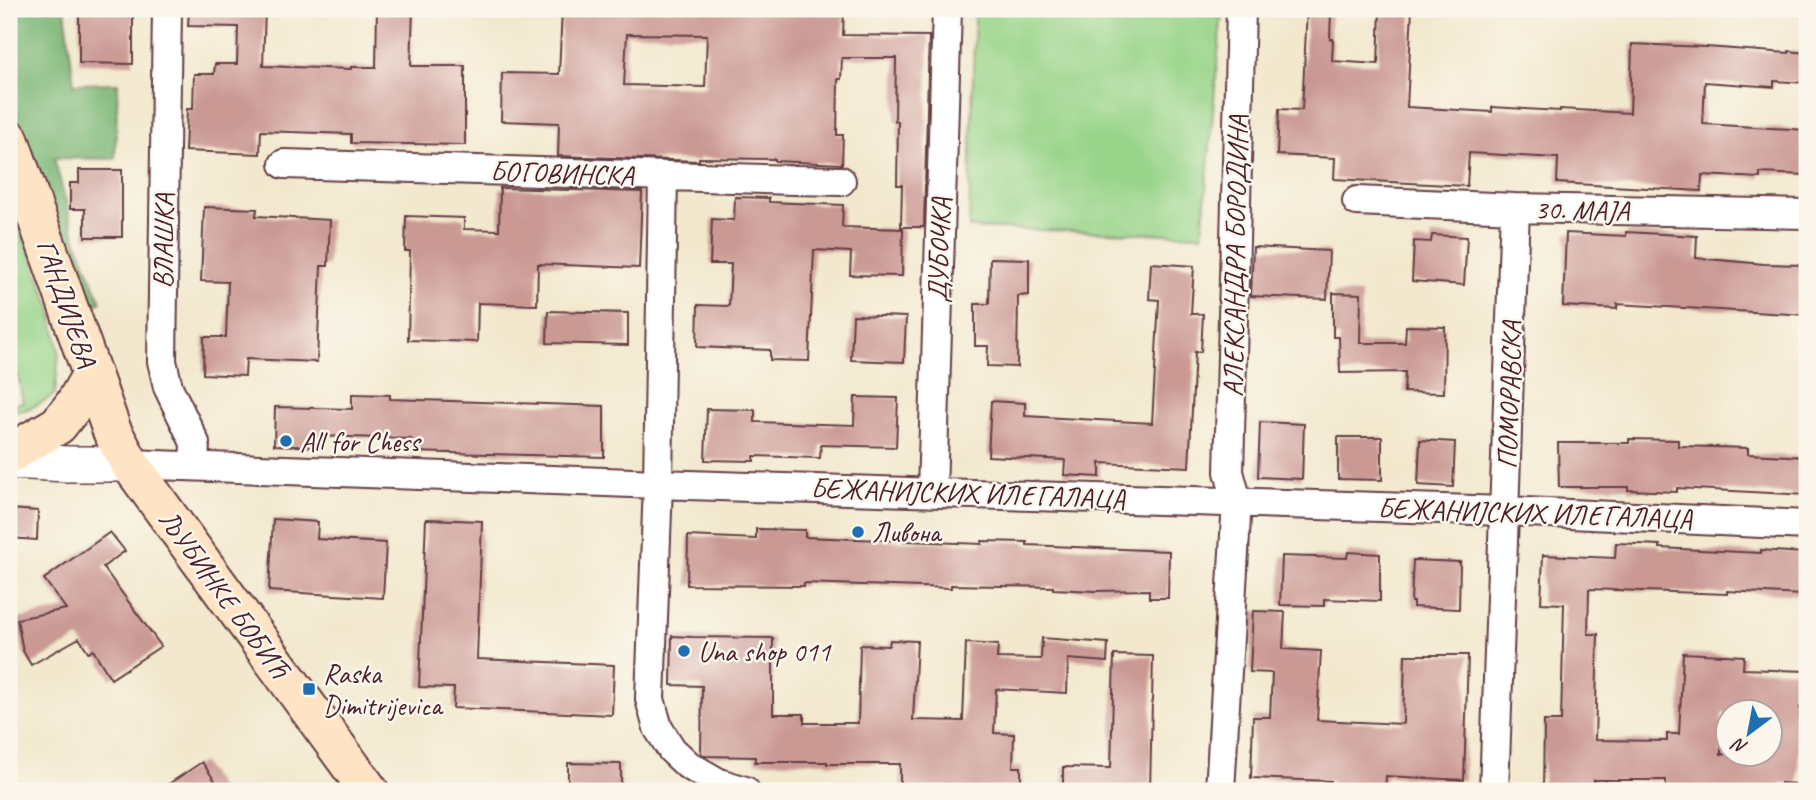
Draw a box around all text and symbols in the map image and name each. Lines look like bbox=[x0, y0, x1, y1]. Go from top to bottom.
street label: АЛЕКСАНДРА БОРОДИНА bbox=[1215, 114, 1255, 397]
street label: БОГОВИНСКА bbox=[490, 153, 636, 193]
street label: ВЛАШКА bbox=[145, 192, 181, 289]
street label: 30. МАЈА bbox=[1534, 192, 1632, 228]
street label: ДУБОЧКА bbox=[920, 196, 958, 303]
street label: ГАНДИЈЕВА bbox=[29, 235, 105, 372]
street label: ПОМОРАВСКА bbox=[1489, 319, 1529, 469]
place label: All for Chess bbox=[300, 424, 422, 459]
marker: All for Chess bbox=[278, 433, 294, 449]
street label: БЕЖАНИЈСКИХ ИЛЕГАЛАЦА bbox=[810, 470, 1127, 516]
street label: БЕЖАНИЈСКИХ ИЛЕГАЛАЦА bbox=[1377, 490, 1694, 536]
street label: ЉУБИНКЕ БОБИЋ bbox=[151, 503, 298, 687]
place label: Ливона bbox=[872, 515, 943, 550]
marker: Ливона bbox=[850, 524, 866, 540]
place label: Una shop 011 bbox=[698, 634, 832, 669]
marker: Una shop 011 bbox=[676, 643, 692, 659]
place label: Raska Dimitrijevica bbox=[323, 656, 444, 723]
marker: Raska Dimitrijevica bbox=[301, 681, 317, 697]
north arrow bbox=[1714, 698, 1784, 768]
text: N bbox=[1726, 732, 1752, 760]

